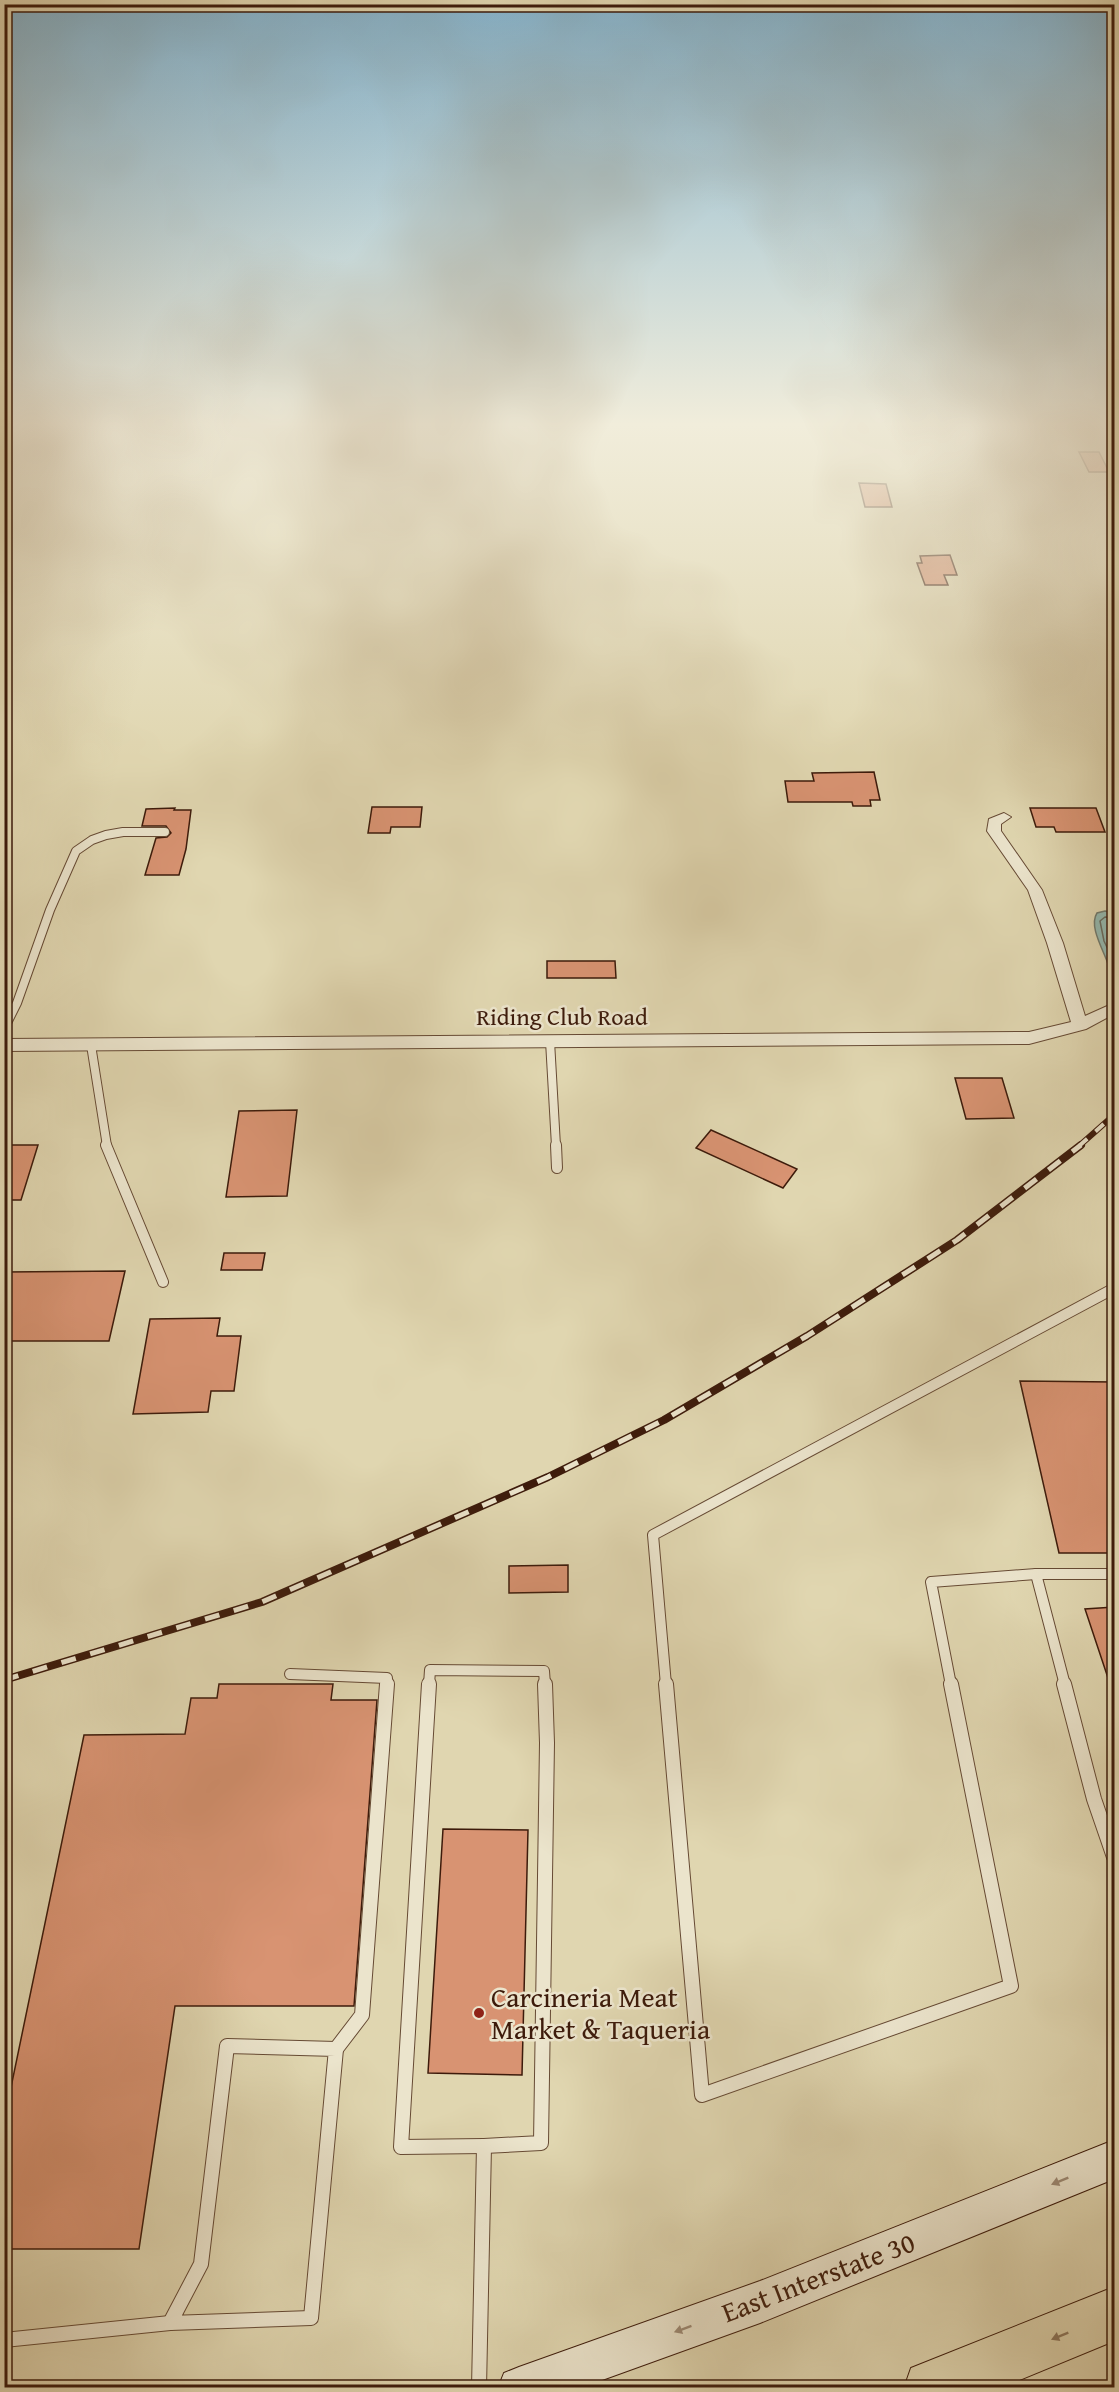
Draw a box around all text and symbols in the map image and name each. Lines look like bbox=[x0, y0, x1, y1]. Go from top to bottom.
street label: Riding Club Road bbox=[476, 999, 648, 1034]
place label: Carcineria Meat Market & Taqueria bbox=[491, 1976, 711, 2049]
marker: Carcineria Meat Market & Taqueria bbox=[472, 2006, 486, 2020]
one-way arrow bbox=[1051, 2177, 1069, 2187]
street label: East Interstate 30 bbox=[715, 2221, 920, 2332]
one-way arrow bbox=[674, 2325, 692, 2335]
one-way arrow bbox=[1051, 2332, 1069, 2341]

